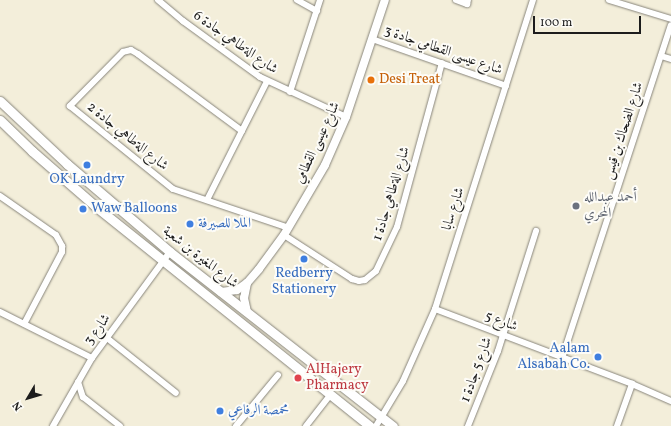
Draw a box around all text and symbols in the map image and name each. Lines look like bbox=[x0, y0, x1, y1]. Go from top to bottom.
street label: شارع الةطاهي جادة 6 bbox=[190, 8, 280, 78]
scale bar bbox=[535, 8, 643, 34]
text: 100 m bbox=[540, 15, 572, 31]
street label: شارع عيسى القطامي جادة 3 bbox=[382, 23, 504, 79]
place label: Desi Treat bbox=[379, 72, 441, 88]
marker: Desi Treat bbox=[366, 75, 376, 85]
street label: شارع الضحاك بن قيس bbox=[600, 80, 648, 182]
street label: شارع الةطاهي جادة 2 bbox=[83, 99, 171, 175]
street label: شارع عيسى القطامي bbox=[292, 100, 344, 186]
street label: شارع الةطاهي جادة 1 bbox=[370, 145, 414, 243]
marker: OK Laundry bbox=[82, 160, 92, 170]
place label: OK Laundry bbox=[50, 172, 124, 188]
street label: شارع سابا bbox=[439, 185, 469, 233]
place label: أحمد عبدالله المحري bbox=[584, 190, 637, 222]
place label: Waw Balloons bbox=[91, 201, 178, 217]
marker: أحمد عبدالله المحري bbox=[571, 201, 581, 211]
marker: Waw Balloons bbox=[78, 204, 88, 214]
place label: الملا للصيرفة bbox=[198, 216, 251, 232]
marker: الملا للصيرفة bbox=[185, 219, 195, 229]
street label: شارع المغيرة بن شعبة bbox=[159, 223, 241, 293]
marker: Redberry Stationery bbox=[299, 254, 309, 264]
place label: Redberry Stationery bbox=[272, 266, 336, 298]
street label: شارع 5 bbox=[482, 308, 520, 336]
street label: شارع 3 bbox=[81, 311, 115, 349]
street label: شارع 5 جادة 1 bbox=[457, 335, 497, 405]
place label: Aalam Alsabah Co. bbox=[517, 341, 590, 374]
marker: Aalam Alsabah Co. bbox=[593, 352, 603, 362]
place label: AlHajery Pharmacy bbox=[306, 362, 369, 394]
marker: AlHajery Pharmacy bbox=[293, 373, 303, 383]
north arrow bbox=[8, 378, 48, 418]
text: N bbox=[10, 398, 27, 413]
place label: محمصة الرفاعي bbox=[228, 403, 289, 419]
marker: محمصة الرفاعي bbox=[215, 406, 225, 416]

